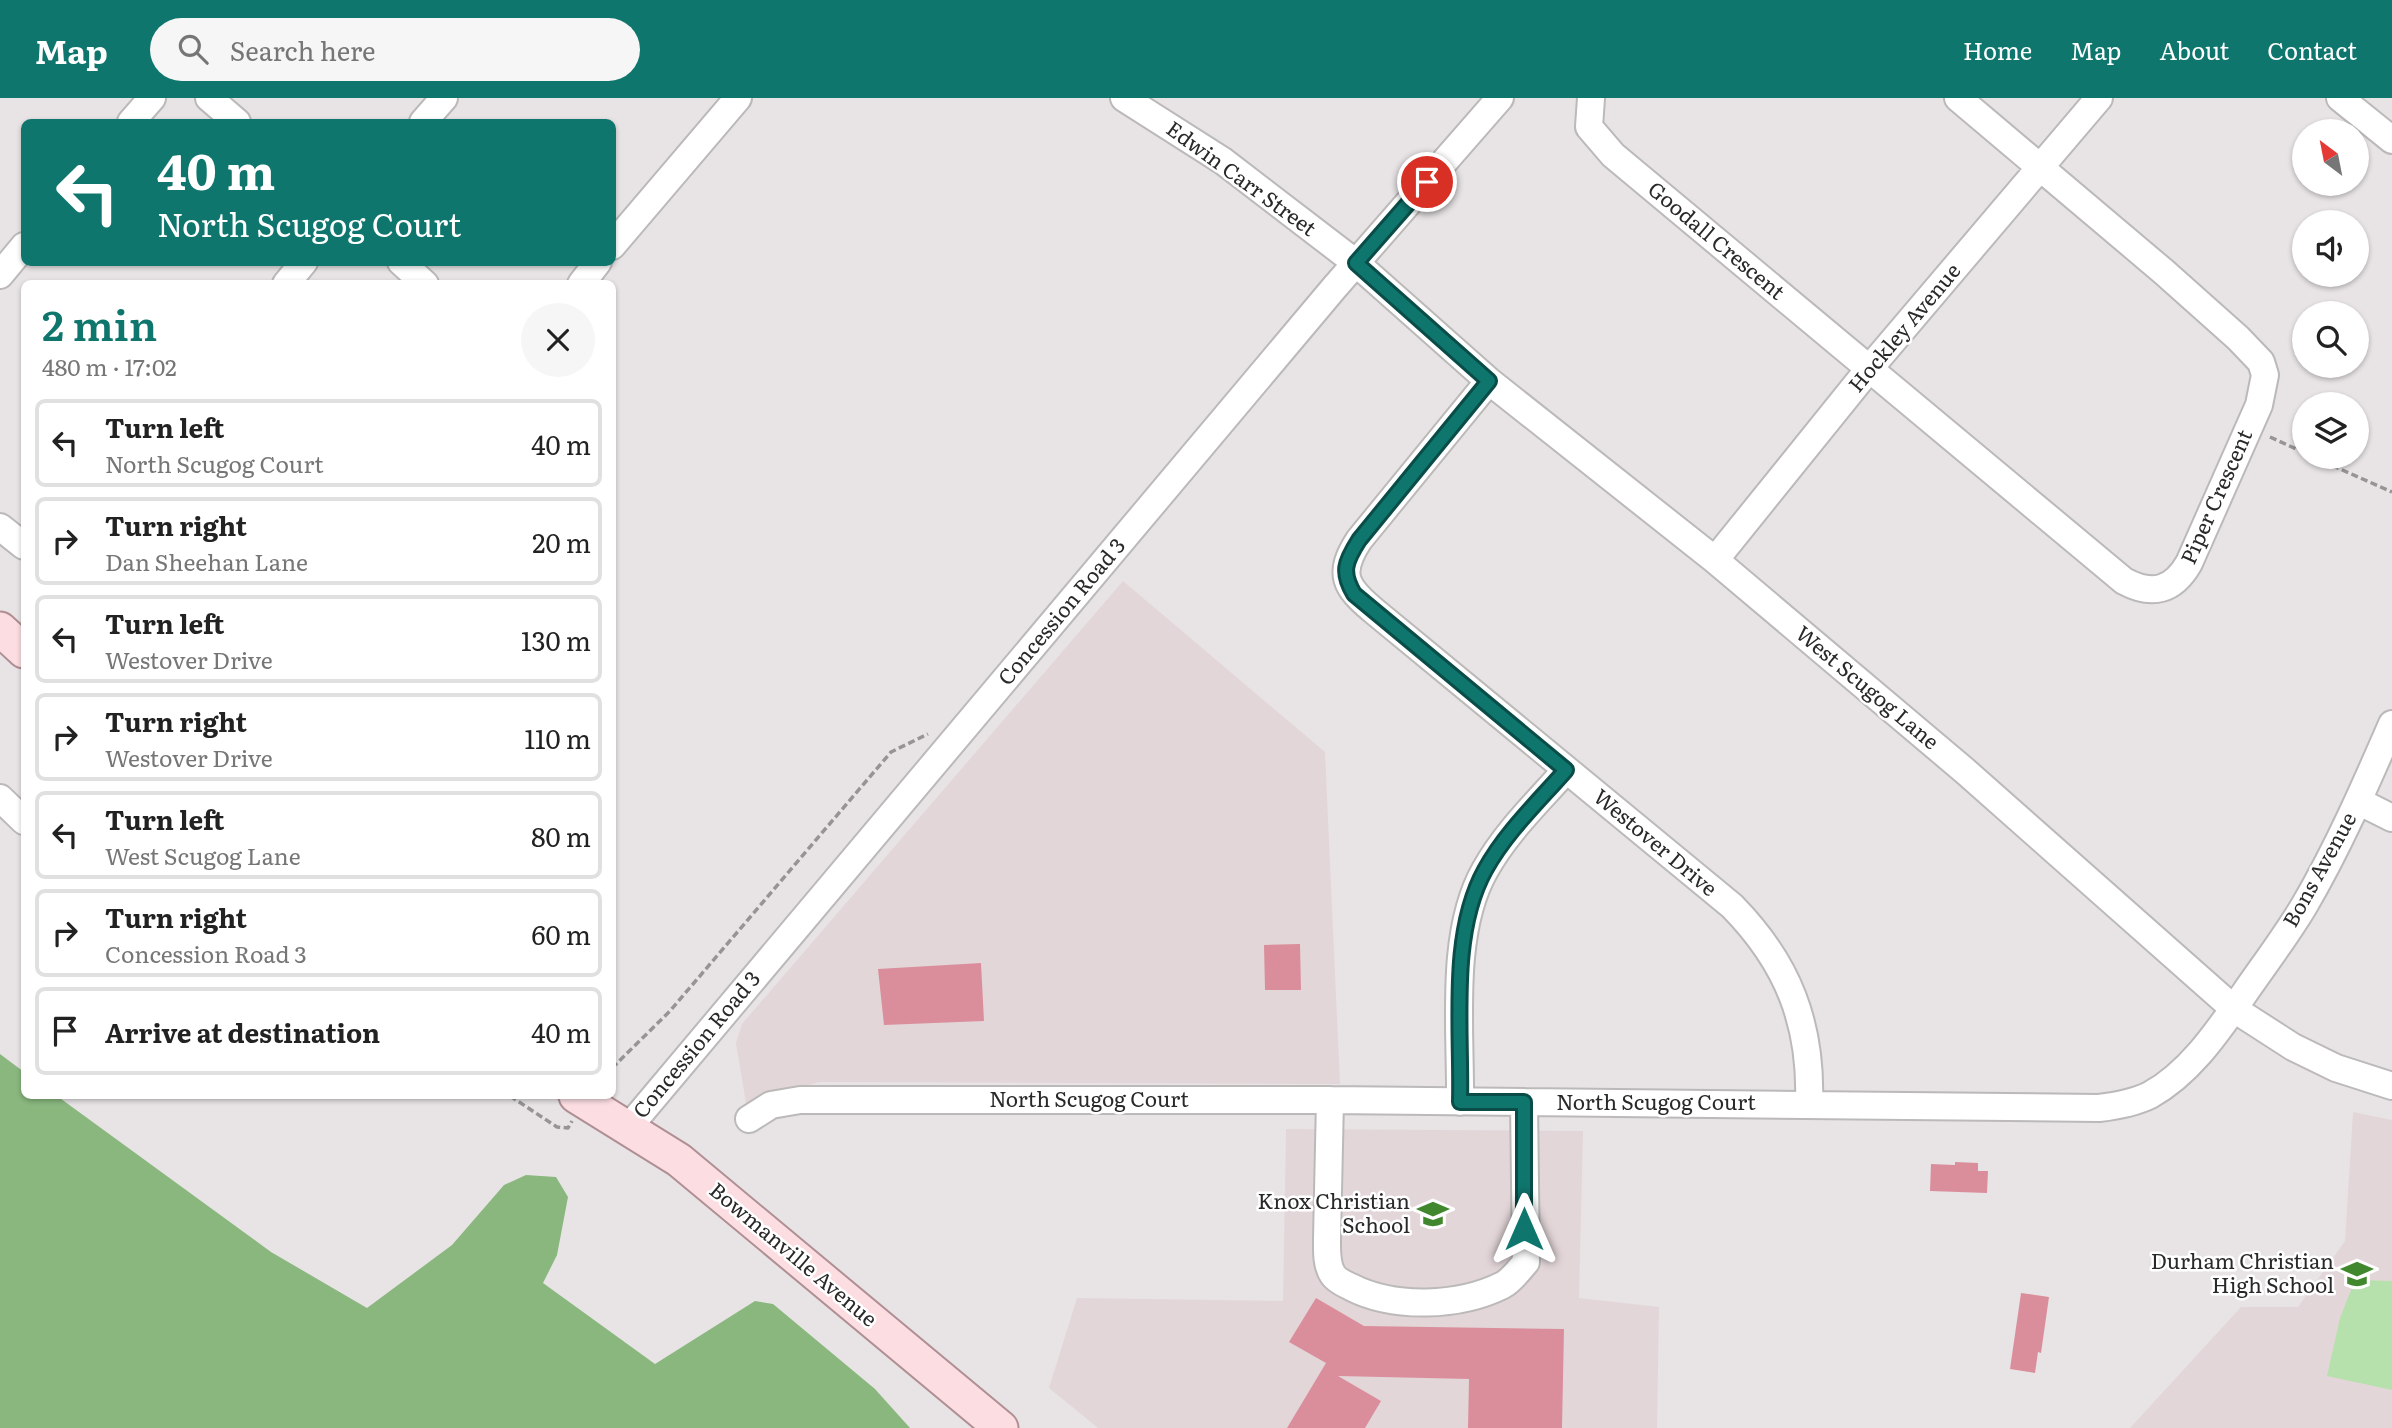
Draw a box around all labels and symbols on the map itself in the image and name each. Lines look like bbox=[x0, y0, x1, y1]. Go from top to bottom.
street label: Edwin Carr Street bbox=[1161, 112, 1324, 242]
north arrow bbox=[2292, 119, 2370, 196]
pin bbox=[1397, 152, 1457, 212]
street label: Goodall Crescent bbox=[1642, 173, 1793, 306]
street label: Hockley Avenue bbox=[1840, 255, 1967, 398]
street label: Piper Crescent bbox=[2171, 423, 2259, 568]
street label: Concession Road 3 bbox=[989, 530, 1131, 691]
street label: West Scugog Lane bbox=[1790, 617, 1947, 755]
street label: Westover Drive bbox=[1588, 780, 1725, 902]
street label: Bons Avenue bbox=[2273, 806, 2362, 932]
street label: Concession Road 3 bbox=[624, 963, 766, 1124]
street label: North Scugog Court bbox=[989, 1082, 1189, 1113]
street label: North Scugog Court bbox=[1556, 1085, 1756, 1116]
street label: Bowmanville Avenue bbox=[704, 1174, 885, 1333]
place label: Knox Christian School bbox=[1258, 1184, 1410, 1239]
position arrow bbox=[1487, 1192, 1561, 1266]
school or university icon: Knox Christian School bbox=[1416, 1197, 1450, 1231]
place label: Durham Christian High School bbox=[2151, 1244, 2334, 1299]
school or university icon: Durham Christian High School bbox=[2340, 1257, 2374, 1291]

